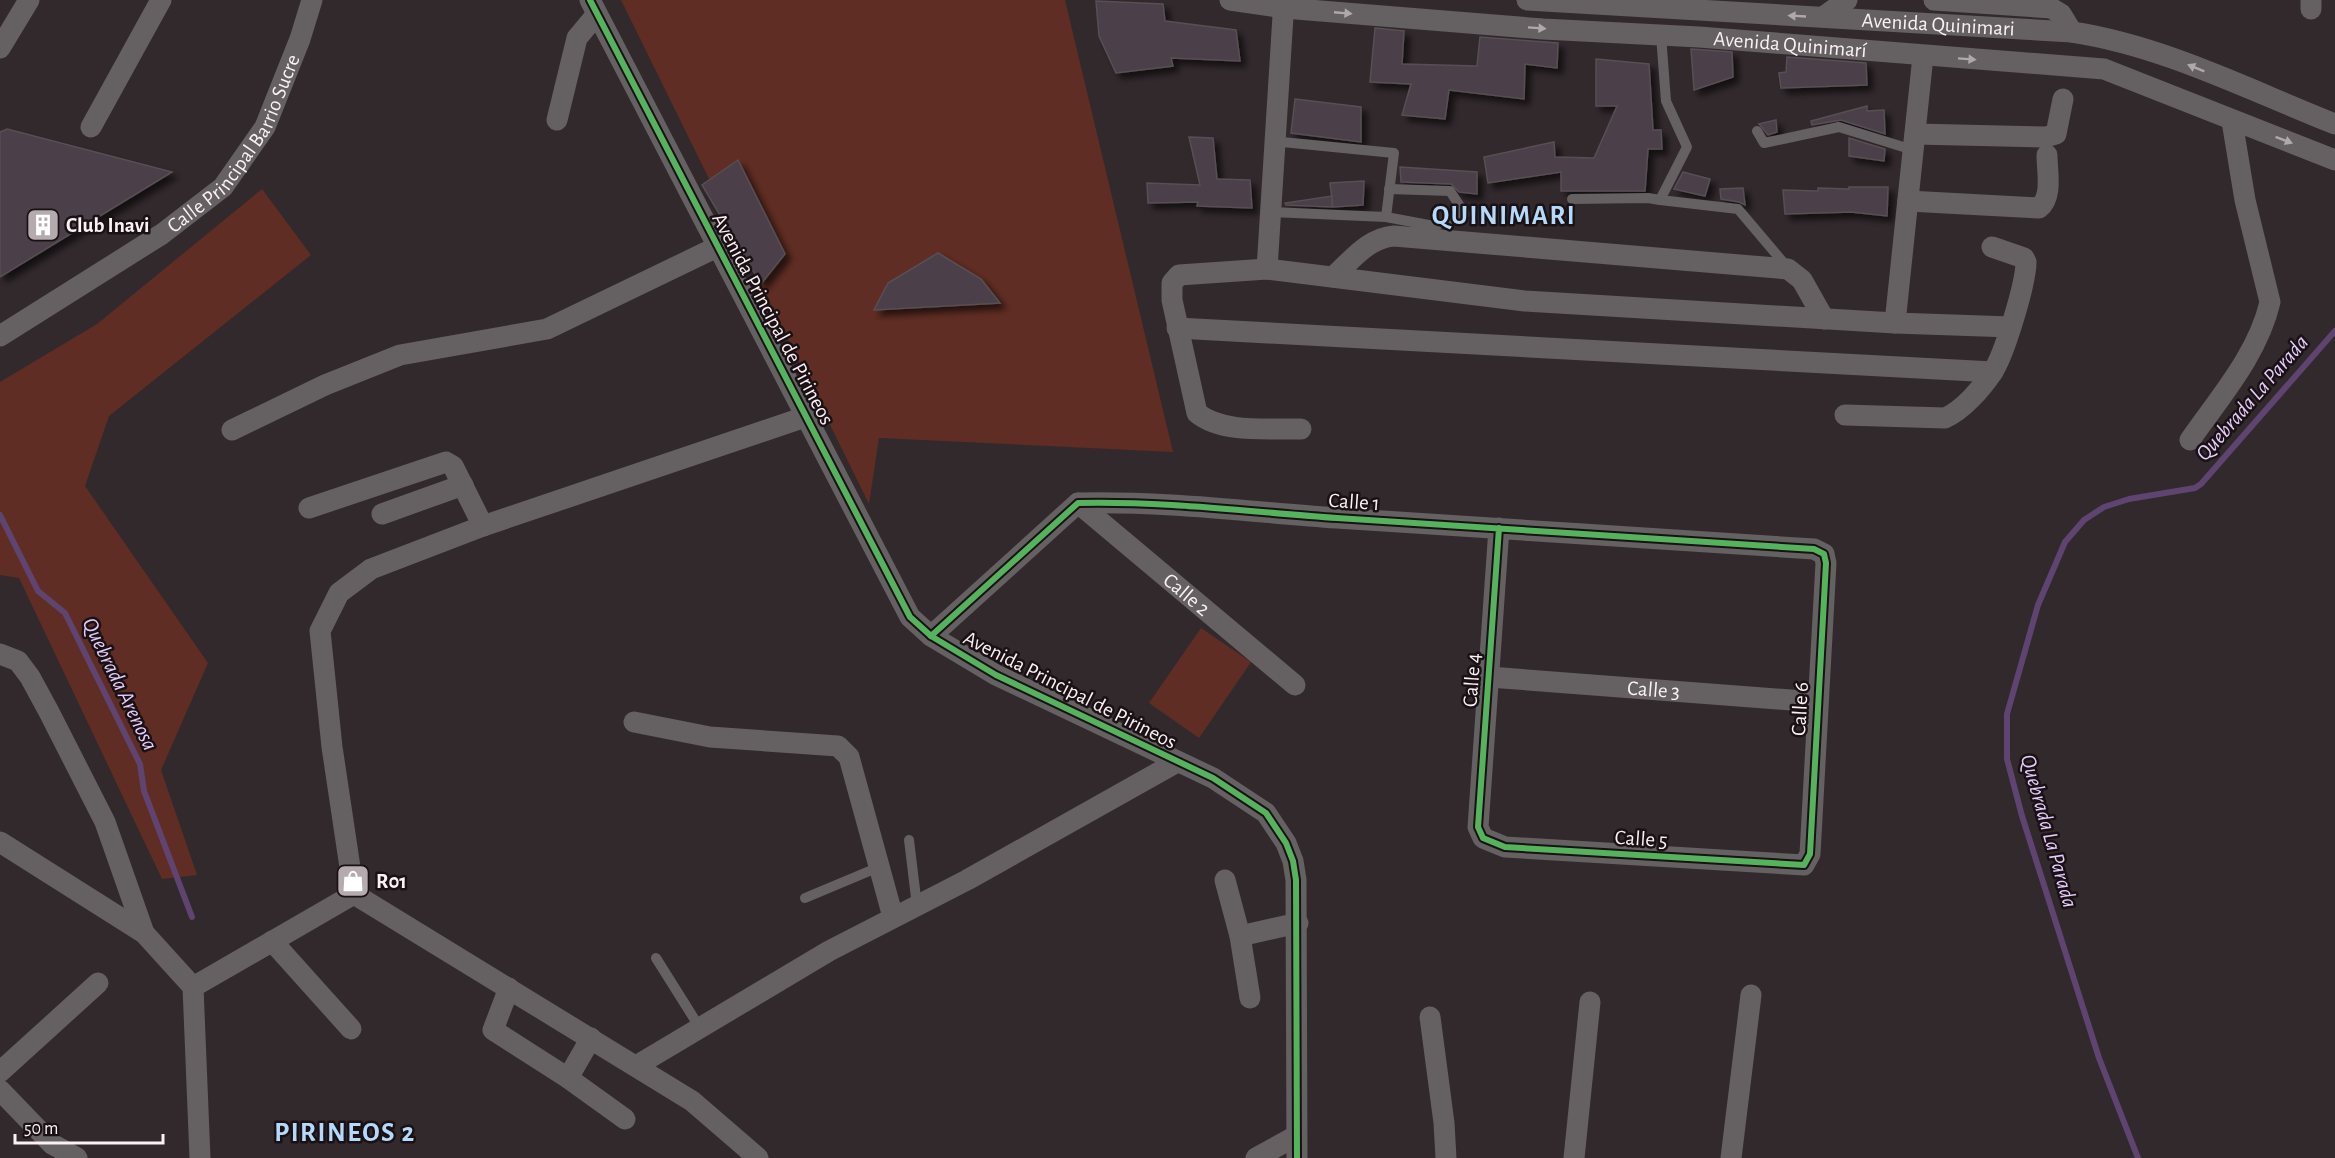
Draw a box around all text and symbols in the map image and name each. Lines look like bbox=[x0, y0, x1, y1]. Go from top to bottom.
one-way arrow bbox=[1333, 8, 1352, 17]
street label: Avenida Quinimari bbox=[1861, 9, 2015, 39]
one-way arrow bbox=[1788, 11, 1807, 20]
one-way arrow bbox=[1527, 23, 1546, 33]
street label: Avenida Quinimarí bbox=[1713, 28, 1868, 61]
street label: Calle Principal Barrio Sucre bbox=[163, 51, 303, 236]
one-way arrow bbox=[1957, 54, 1976, 63]
one-way arrow bbox=[2187, 63, 2205, 72]
one-way arrow bbox=[2275, 136, 2293, 146]
district label: QUINIMARI bbox=[1432, 202, 1576, 230]
building icon: Club Inavi bbox=[25, 207, 61, 243]
street label: Avenida Principal de Pirineos bbox=[708, 210, 838, 428]
place label: Club Inavi bbox=[66, 215, 150, 236]
water label: Quebrada La Parada bbox=[2192, 331, 2312, 465]
street label: Calle 1 bbox=[1328, 490, 1380, 514]
street label: Calle 2 bbox=[1159, 569, 1214, 620]
water label: Quebrada Arenosa bbox=[78, 614, 162, 754]
street label: Avenida Principal de Pirineos bbox=[960, 627, 1180, 753]
street label: Calle 4 bbox=[1460, 652, 1484, 708]
street label: Calle 3 bbox=[1626, 677, 1681, 702]
street label: Calle 6 bbox=[1788, 681, 1812, 737]
water label: Quebrada La Parada bbox=[2017, 752, 2081, 910]
street label: Calle 5 bbox=[1614, 827, 1668, 851]
shop icon: R01 bbox=[335, 863, 371, 899]
place label: R01 bbox=[376, 871, 407, 892]
scale bar bbox=[15, 1107, 164, 1145]
district label: PIRINEOS 2 bbox=[274, 1119, 416, 1146]
text: 50 m bbox=[24, 1120, 58, 1138]

